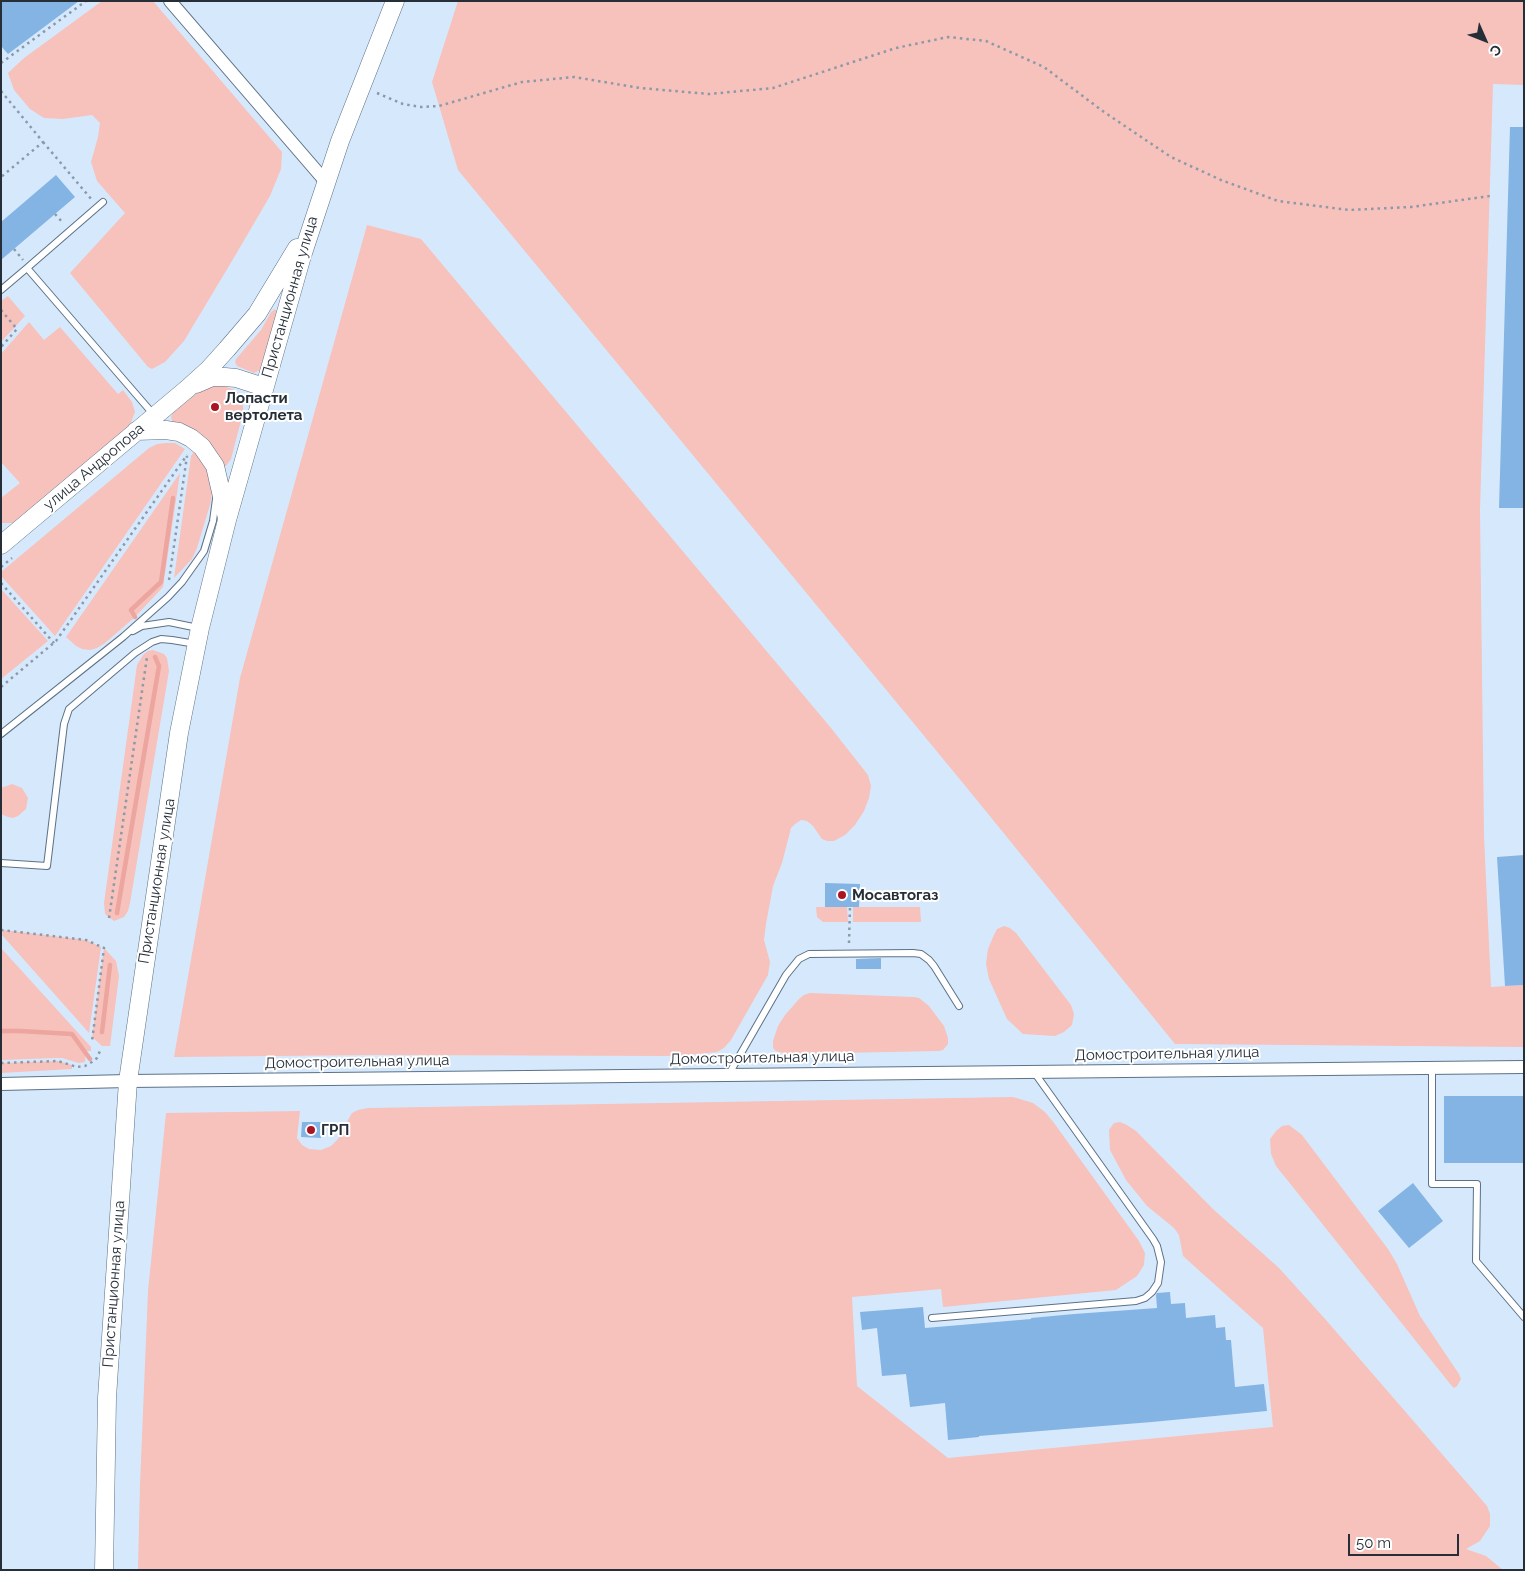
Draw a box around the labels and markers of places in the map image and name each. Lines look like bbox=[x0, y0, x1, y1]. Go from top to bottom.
place label: Лопасти вертолета bbox=[225, 389, 302, 424]
marker: Лопасти вертолета bbox=[209, 401, 221, 413]
place label: Мосавтогаз bbox=[852, 886, 938, 904]
marker: Мосавтогаз bbox=[836, 889, 848, 901]
place label: ГРП bbox=[321, 1121, 349, 1139]
marker: ГРП bbox=[305, 1124, 317, 1136]

